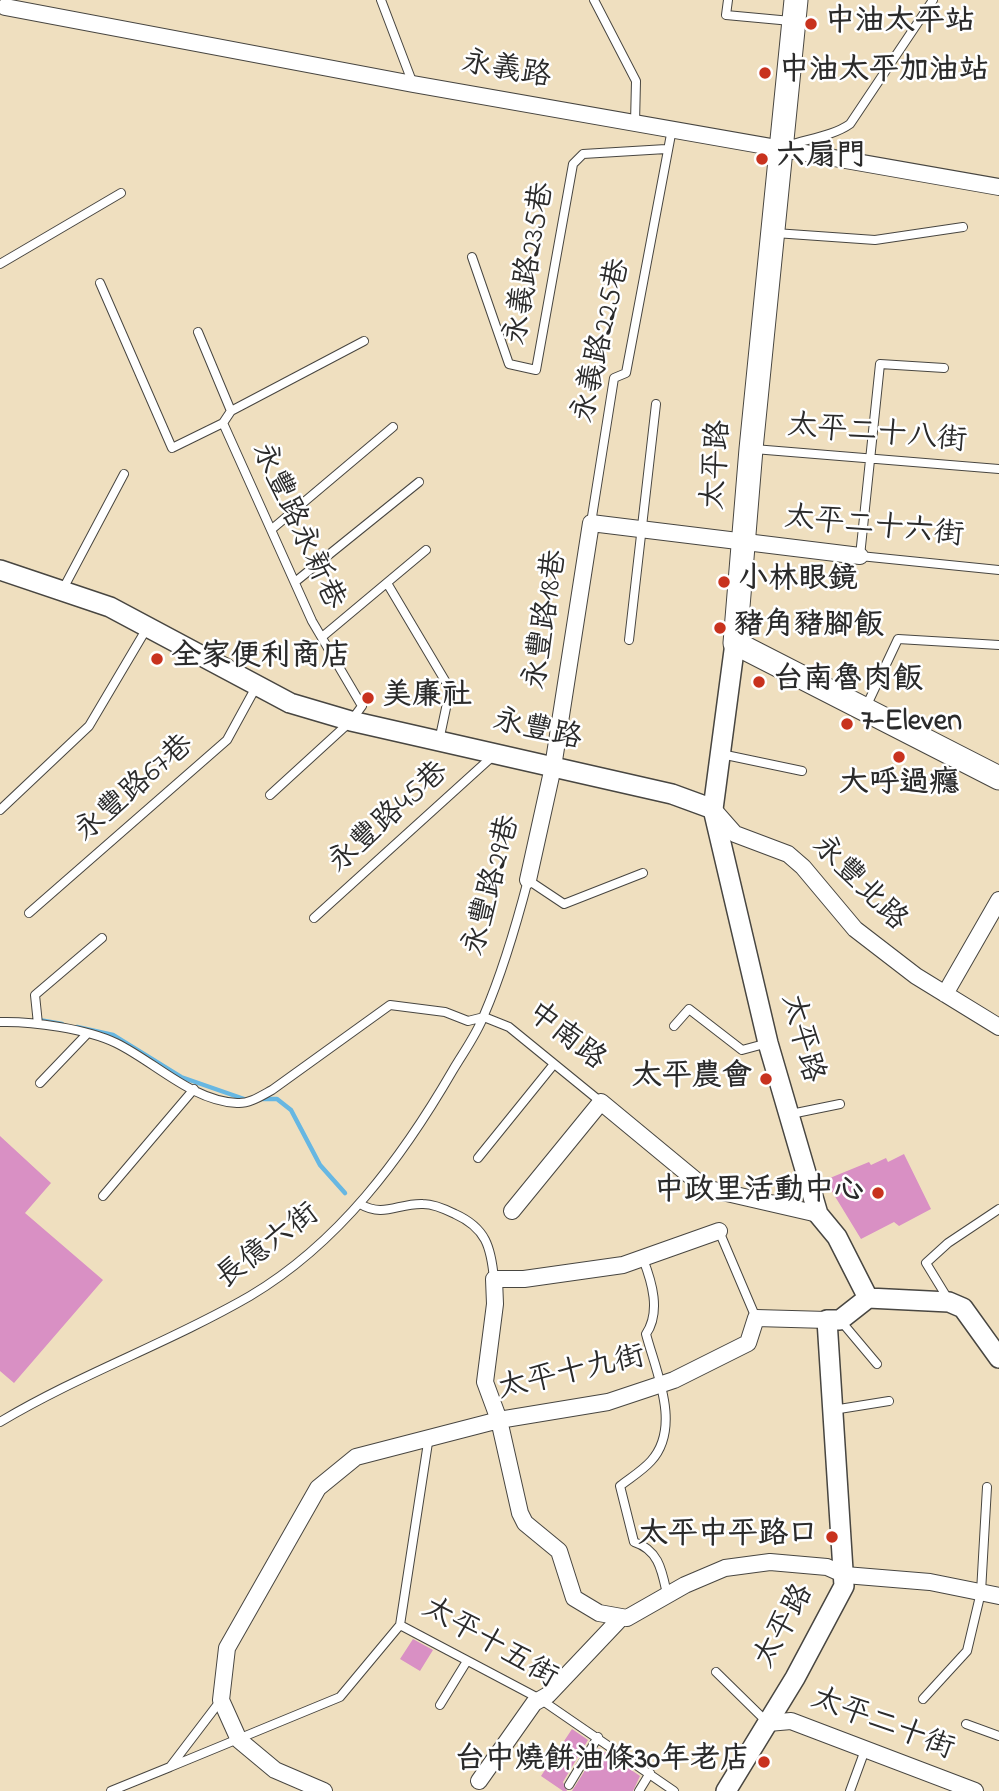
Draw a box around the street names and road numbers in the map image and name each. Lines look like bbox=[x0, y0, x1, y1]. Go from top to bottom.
street label: 永義路 bbox=[459, 46, 553, 98]
street label: 永義路235巷 bbox=[500, 180, 564, 348]
street label: 永義路225巷 bbox=[568, 256, 640, 426]
street label: 太平二十八街 bbox=[786, 410, 968, 462]
street label: 太平路 bbox=[698, 419, 740, 511]
street label: 永豐路永新巷 bbox=[242, 438, 350, 616]
street label: 太平二十六街 bbox=[783, 502, 965, 556]
street label: 永豐路18巷 bbox=[519, 548, 577, 692]
street label: 永豐路 bbox=[489, 704, 585, 760]
street label: 永豐路67巷 bbox=[69, 729, 203, 851]
street label: 永豐路45巷 bbox=[322, 756, 458, 882]
street label: 永豐路29巷 bbox=[458, 812, 530, 960]
street label: 永豐北路 bbox=[803, 830, 913, 940]
street label: 太平路 bbox=[771, 991, 829, 1087]
street label: 中南路 bbox=[518, 996, 612, 1080]
street label: 長億六街 bbox=[210, 1198, 328, 1298]
street label: 太平十九街 bbox=[495, 1341, 649, 1409]
street label: 太平路 bbox=[748, 1579, 824, 1675]
street label: 太平十五街 bbox=[415, 1592, 563, 1698]
street label: 太平二十街 bbox=[806, 1682, 958, 1770]

